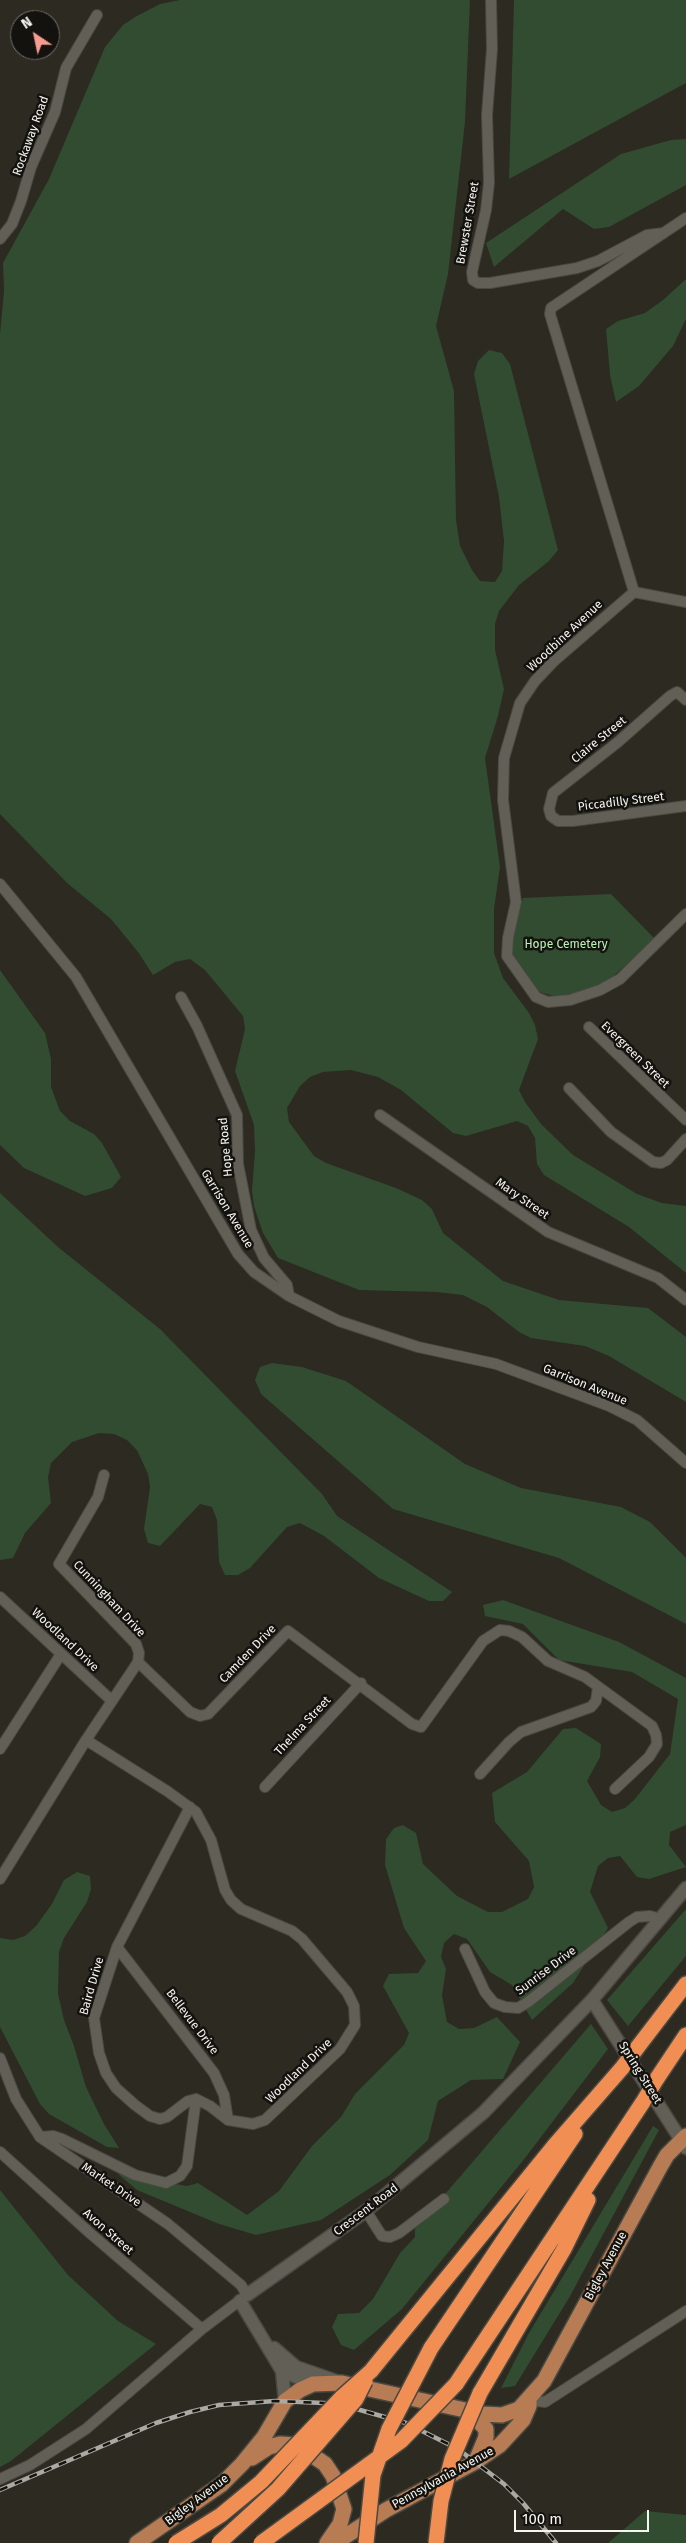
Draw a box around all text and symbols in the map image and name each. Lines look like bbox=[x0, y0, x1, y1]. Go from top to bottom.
north arrow bbox=[10, 10, 60, 60]
text: N bbox=[18, 13, 35, 33]
street label: Rockaway Road bbox=[10, 94, 52, 178]
street label: Brewster Street bbox=[454, 181, 482, 265]
street label: Woodbine Avenue bbox=[524, 597, 606, 675]
street label: Claire Street bbox=[569, 713, 629, 767]
street label: Piccadilly Street bbox=[577, 790, 665, 814]
park label: Hope Cemetery bbox=[524, 938, 608, 952]
street label: Evergreen Street bbox=[598, 1019, 672, 1091]
street label: Hope Road bbox=[216, 1117, 236, 1177]
street label: Garrison Avenue bbox=[198, 1167, 256, 1251]
street label: Mary Street bbox=[492, 1175, 552, 1223]
street label: Garrison Avenue bbox=[541, 1362, 629, 1408]
street label: Cunningham Drive bbox=[70, 1558, 148, 1640]
street label: Woodland Drive bbox=[28, 1605, 102, 1675]
street label: Camden Drive bbox=[217, 1622, 279, 1686]
street label: Thelma Street bbox=[272, 1693, 334, 1759]
street label: Sunrise Drive bbox=[513, 1944, 579, 1998]
street label: Baird Drive bbox=[77, 1955, 107, 2017]
street label: Bellevue Drive bbox=[163, 1987, 221, 2057]
street label: Woodland Drive bbox=[263, 2036, 335, 2106]
street label: Spring Street bbox=[615, 2039, 665, 2107]
street label: Market Drive bbox=[78, 2160, 144, 2210]
street label: Crescent Road bbox=[331, 2181, 401, 2239]
street label: Avon Street bbox=[80, 2206, 136, 2258]
street label: Bigley Avenue bbox=[582, 2229, 630, 2303]
street label: Pennsylvania Avenue bbox=[390, 2444, 496, 2512]
street label: Bigley Avenue bbox=[162, 2471, 232, 2529]
scale bar bbox=[516, 2500, 651, 2532]
text: 100 m bbox=[522, 2510, 562, 2528]

